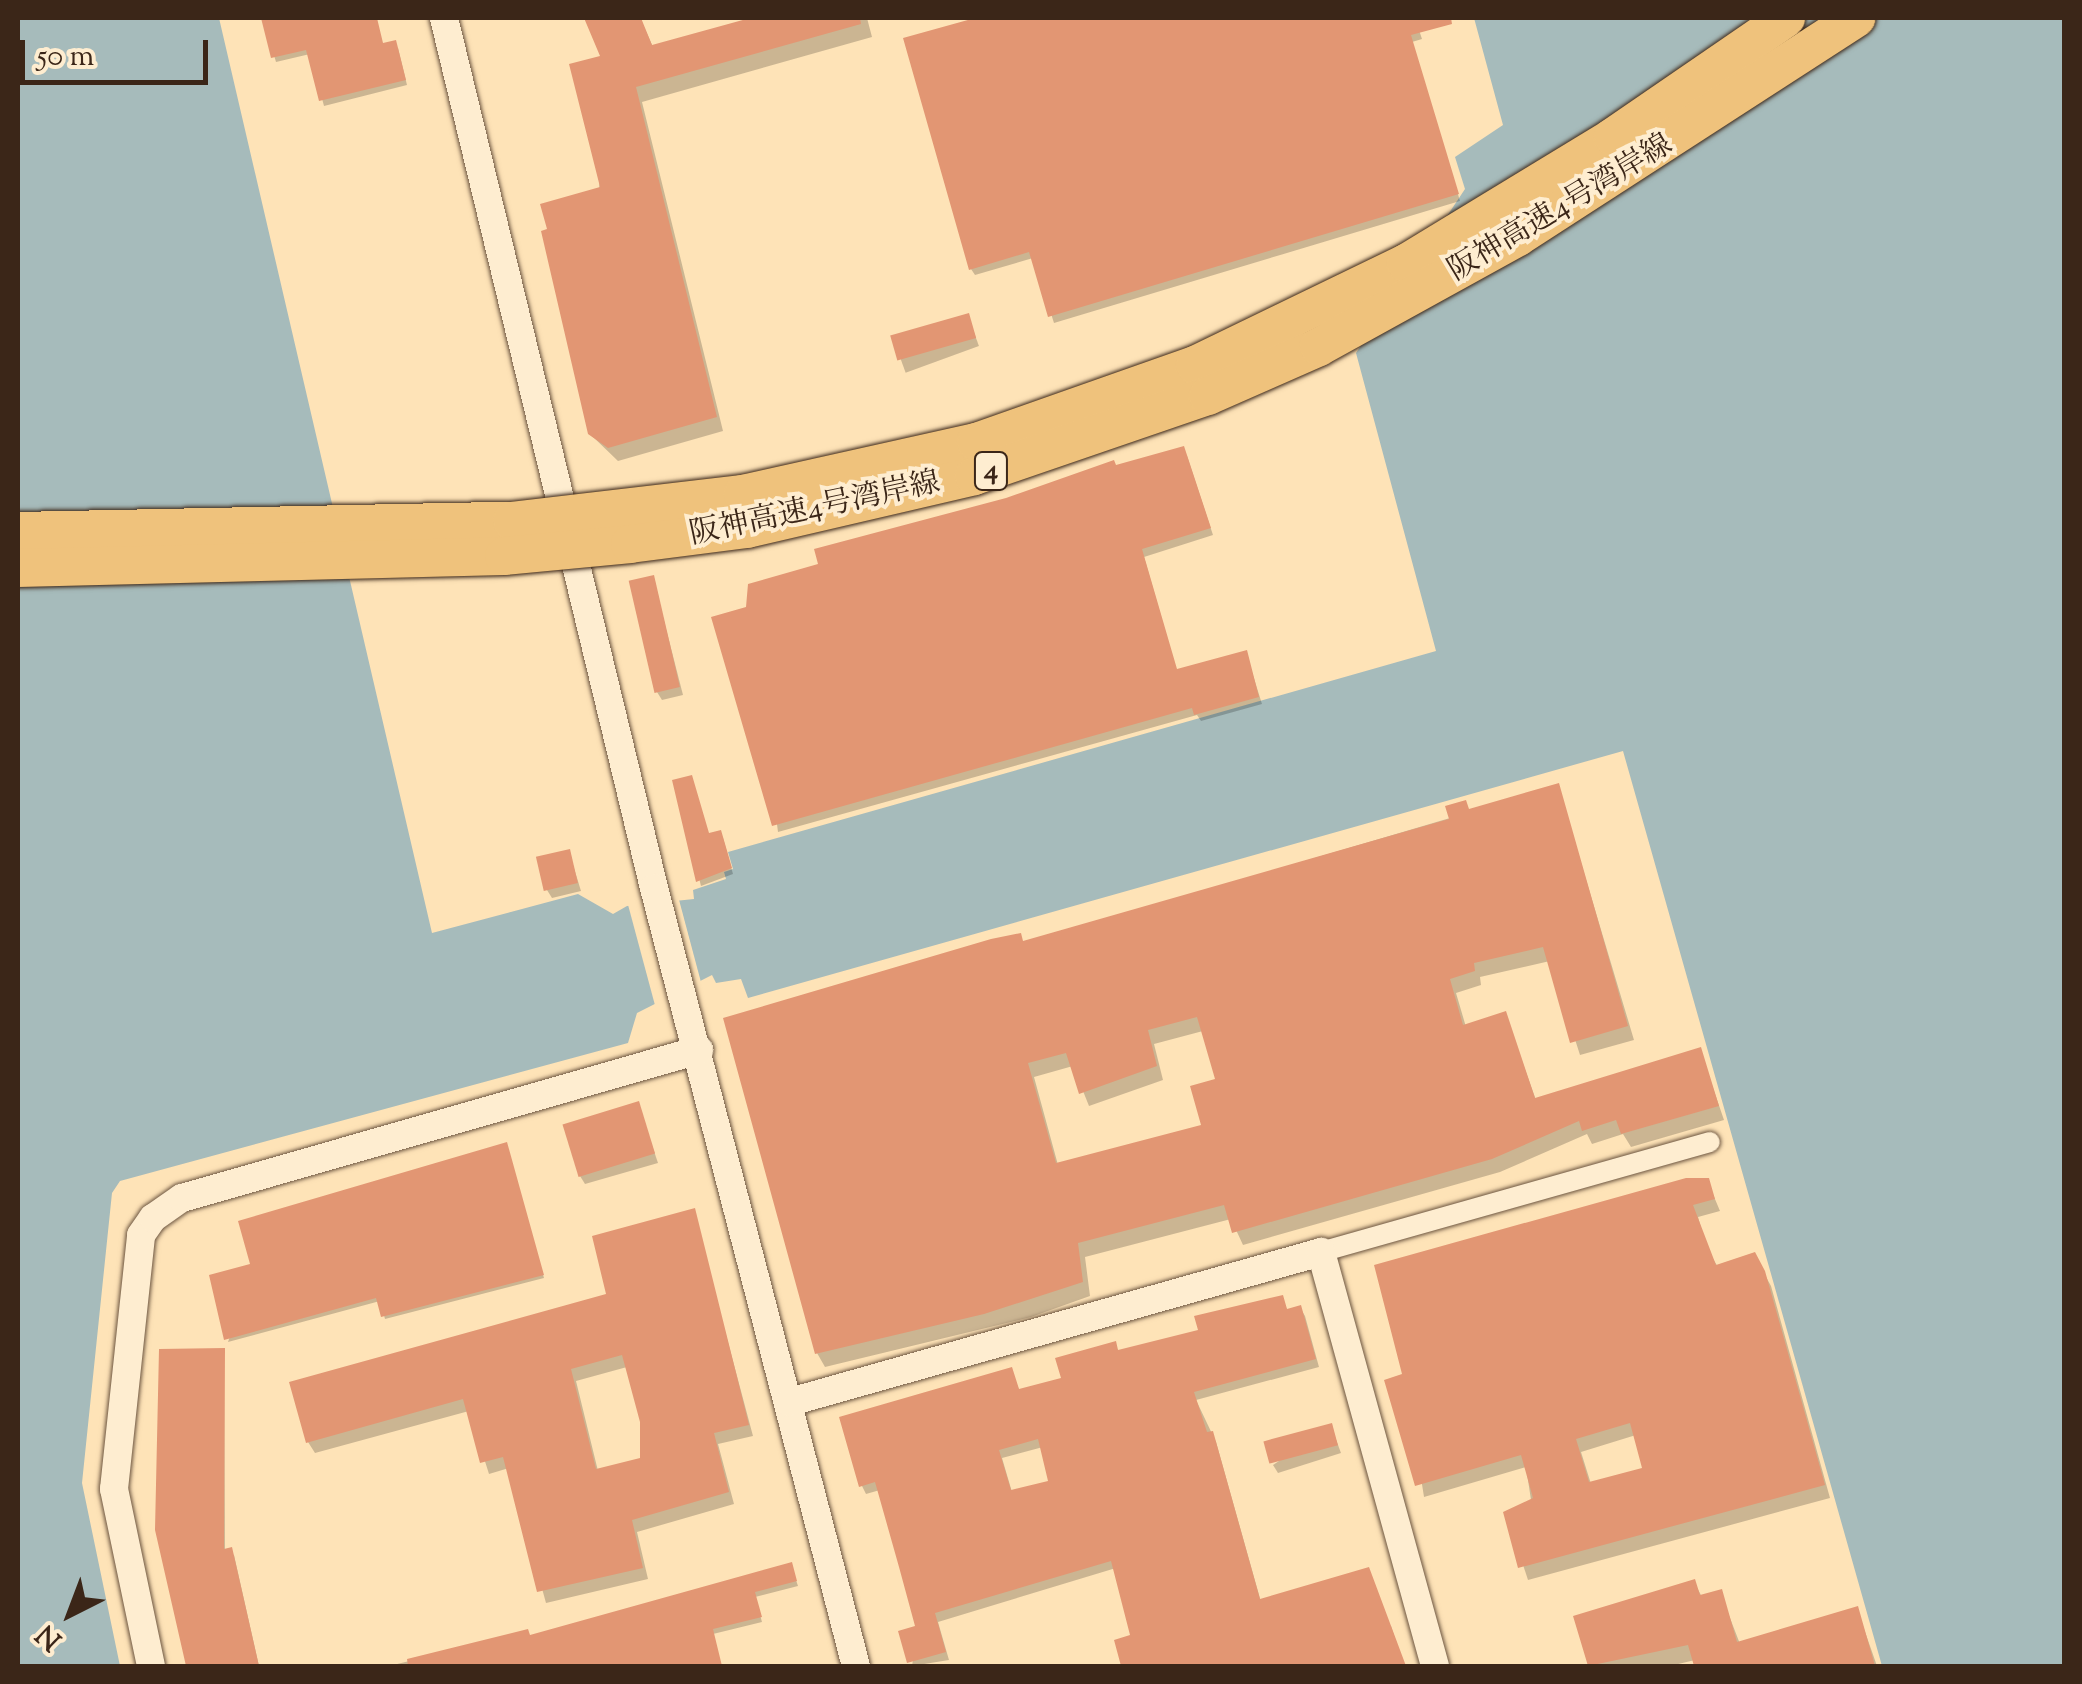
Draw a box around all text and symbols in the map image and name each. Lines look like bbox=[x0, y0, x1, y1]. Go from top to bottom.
scale bar bbox=[25, 20, 212, 82]
text: 50 m bbox=[37, 36, 94, 79]
street label: 阪神高速4号湾岸線 bbox=[1442, 128, 1680, 290]
road number: 4 bbox=[974, 448, 1008, 494]
street label: 阪神高速4号湾岸線 bbox=[686, 466, 944, 554]
north arrow bbox=[20, 1564, 120, 1664]
text: N bbox=[28, 1614, 72, 1659]

